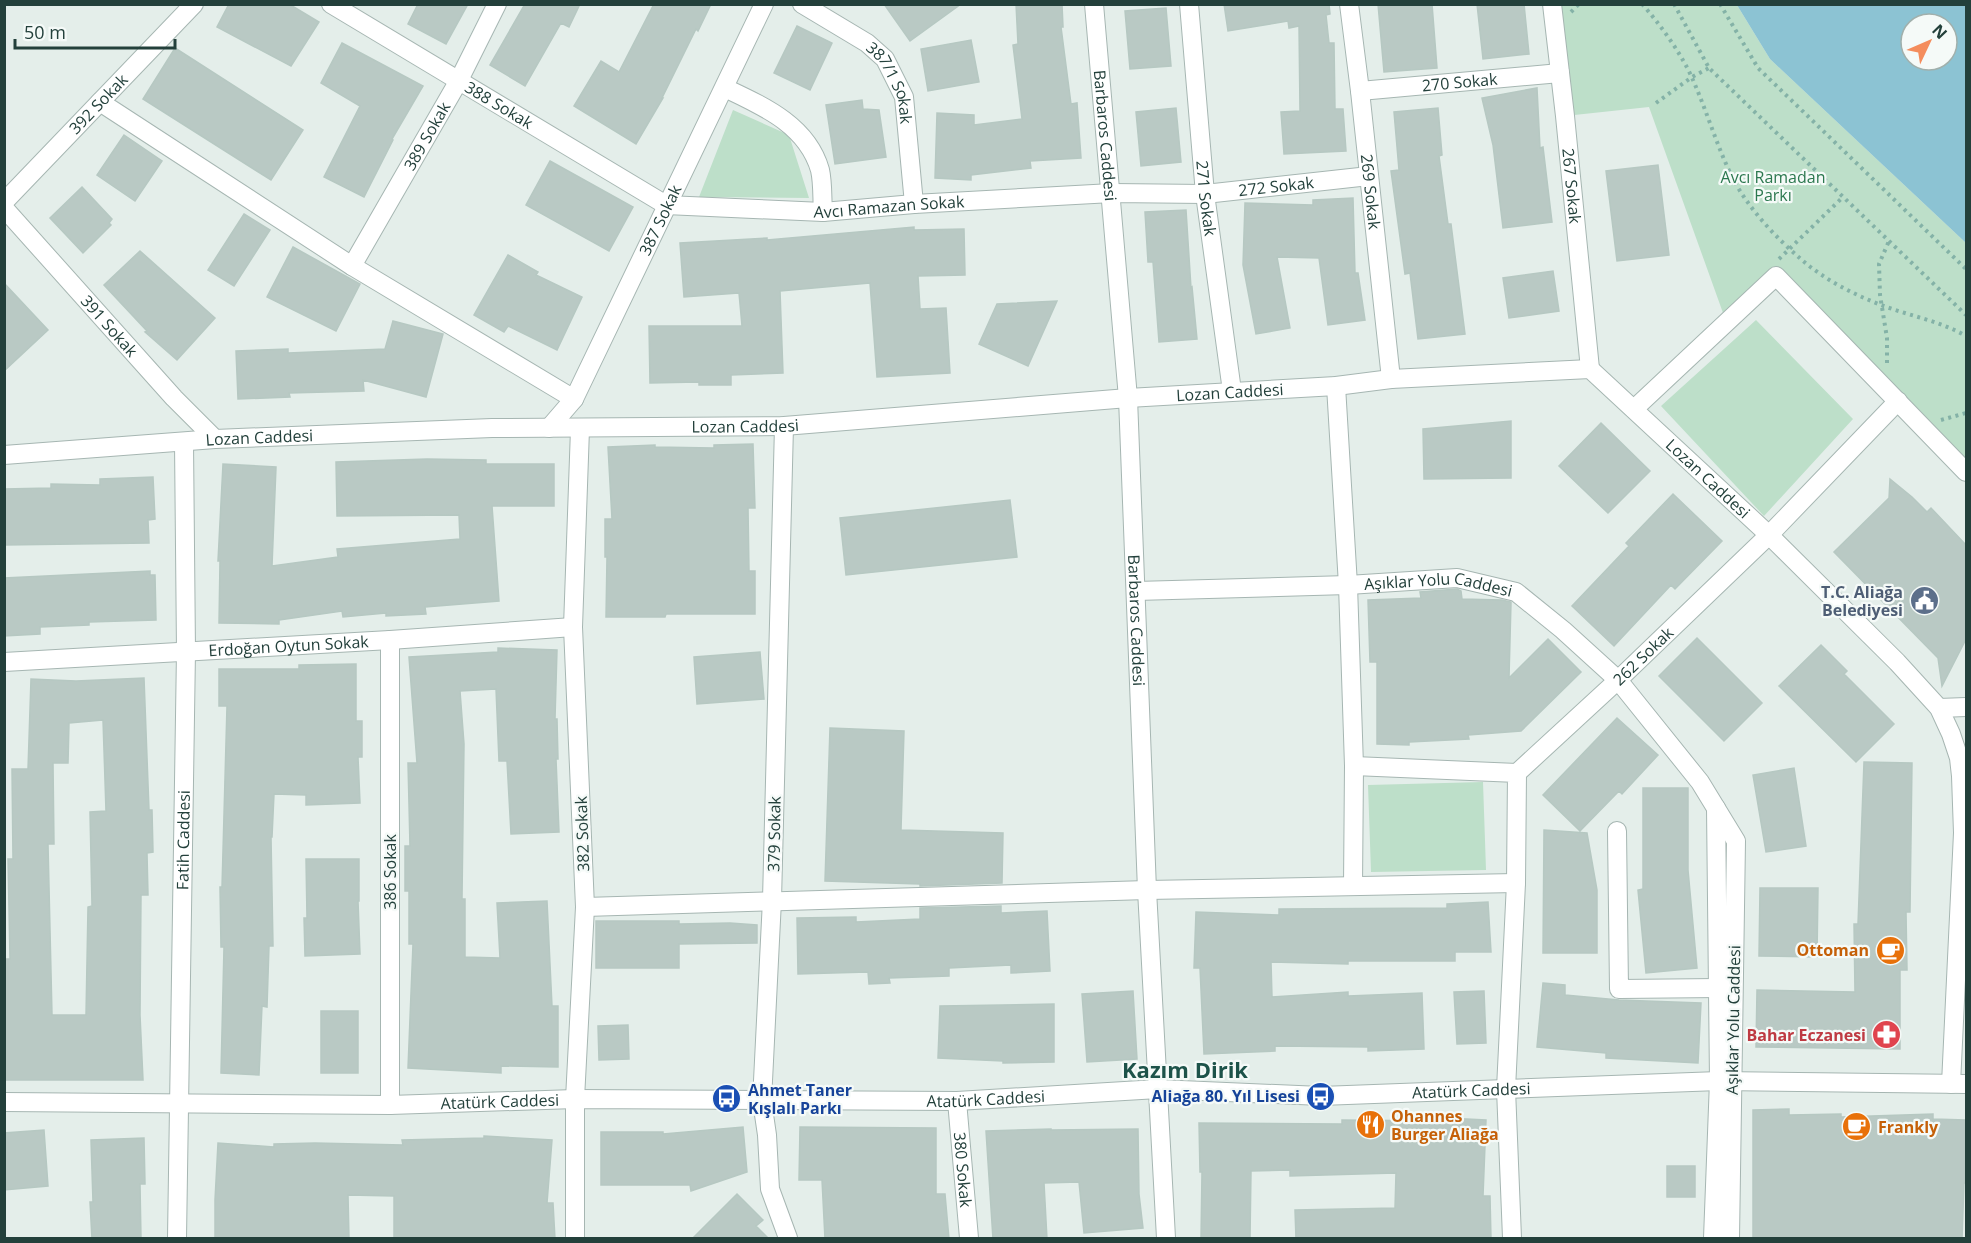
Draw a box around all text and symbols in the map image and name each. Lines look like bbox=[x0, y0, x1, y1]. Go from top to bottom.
scale bar bbox=[15, 12, 176, 50]
north arrow bbox=[1899, 12, 1959, 72]
text: N bbox=[1927, 19, 1952, 44]
text: 50 m bbox=[24, 20, 66, 44]
street label: 387/1 Sokak bbox=[862, 37, 918, 126]
street label: 270 Sokak bbox=[1421, 68, 1499, 96]
street label: 392 Sokak bbox=[64, 69, 133, 139]
street label: Barbaros Caddesi bbox=[1089, 69, 1122, 202]
street label: 388 Sokak bbox=[461, 76, 538, 134]
street label: 389 Sokak bbox=[398, 97, 456, 174]
street label: 267 Sokak bbox=[1557, 147, 1587, 225]
street label: 269 Sokak bbox=[1356, 153, 1386, 231]
street label: 271 Sokak bbox=[1191, 160, 1222, 238]
park label: Avcı Ramadan Parkı bbox=[1721, 166, 1825, 206]
street label: 272 Sokak bbox=[1237, 171, 1316, 201]
street label: 387 Sokak bbox=[634, 180, 687, 259]
street label: Avcı Ramazan Sokak bbox=[813, 190, 965, 223]
street label: 391 Sokak bbox=[76, 290, 143, 362]
street label: Lozan Caddesi bbox=[1176, 378, 1284, 406]
street label: Lozan Caddesi bbox=[691, 414, 800, 438]
street label: Lozan Caddesi bbox=[205, 424, 314, 451]
street label: Lozan Caddesi bbox=[1661, 434, 1755, 523]
street label: Barbaros Caddesi bbox=[1123, 554, 1150, 687]
street label: Aşıklar Yolu Caddesi bbox=[1363, 567, 1515, 602]
place label: T.C. Aliağa Belediyesi bbox=[1821, 581, 1903, 621]
public building icon: T.C. Aliağa Belediyesi bbox=[1908, 585, 1940, 617]
street label: 262 Sokak bbox=[1608, 621, 1678, 690]
street label: Erdoğan Oytun Sokak bbox=[208, 630, 370, 661]
street label: Fatih Caddesi bbox=[171, 790, 195, 890]
street label: 382 Sokak bbox=[570, 795, 594, 872]
street label: 379 Sokak bbox=[762, 795, 786, 872]
street label: 386 Sokak bbox=[379, 834, 401, 910]
cafe icon: Ottoman bbox=[1874, 934, 1906, 966]
place label: Ottoman bbox=[1797, 939, 1869, 961]
street label: Aşıklar Yolu Caddesi bbox=[1721, 945, 1745, 1095]
pharmacy icon: Bahar Eczanesi bbox=[1871, 1019, 1903, 1051]
place label: Bahar Eczanesi bbox=[1747, 1024, 1866, 1046]
district label: Kazım Dirik bbox=[1122, 1054, 1248, 1084]
street label: Atatürk Caddesi bbox=[1412, 1077, 1531, 1104]
place label: Ahmet Taner Kışlalı Parkı bbox=[748, 1079, 852, 1119]
bus stop icon: Aliağa 80. Yıl Lisesi bbox=[1305, 1080, 1337, 1112]
bus stop icon: Ahmet Taner Kışlalı Parkı bbox=[711, 1083, 743, 1115]
street label: Atatürk Caddesi bbox=[927, 1085, 1046, 1112]
place label: Aliağa 80. Yıl Lisesi bbox=[1152, 1085, 1300, 1107]
street label: Atatürk Caddesi bbox=[440, 1089, 560, 1114]
place label: Ohannes Burger Aliağa bbox=[1391, 1105, 1499, 1145]
restaurant icon: Ohannes Burger Aliağa bbox=[1354, 1109, 1386, 1141]
cafe icon: Frankly bbox=[1841, 1111, 1873, 1143]
place label: Frankly bbox=[1878, 1116, 1939, 1138]
street label: 380 Sokak bbox=[949, 1131, 977, 1209]

